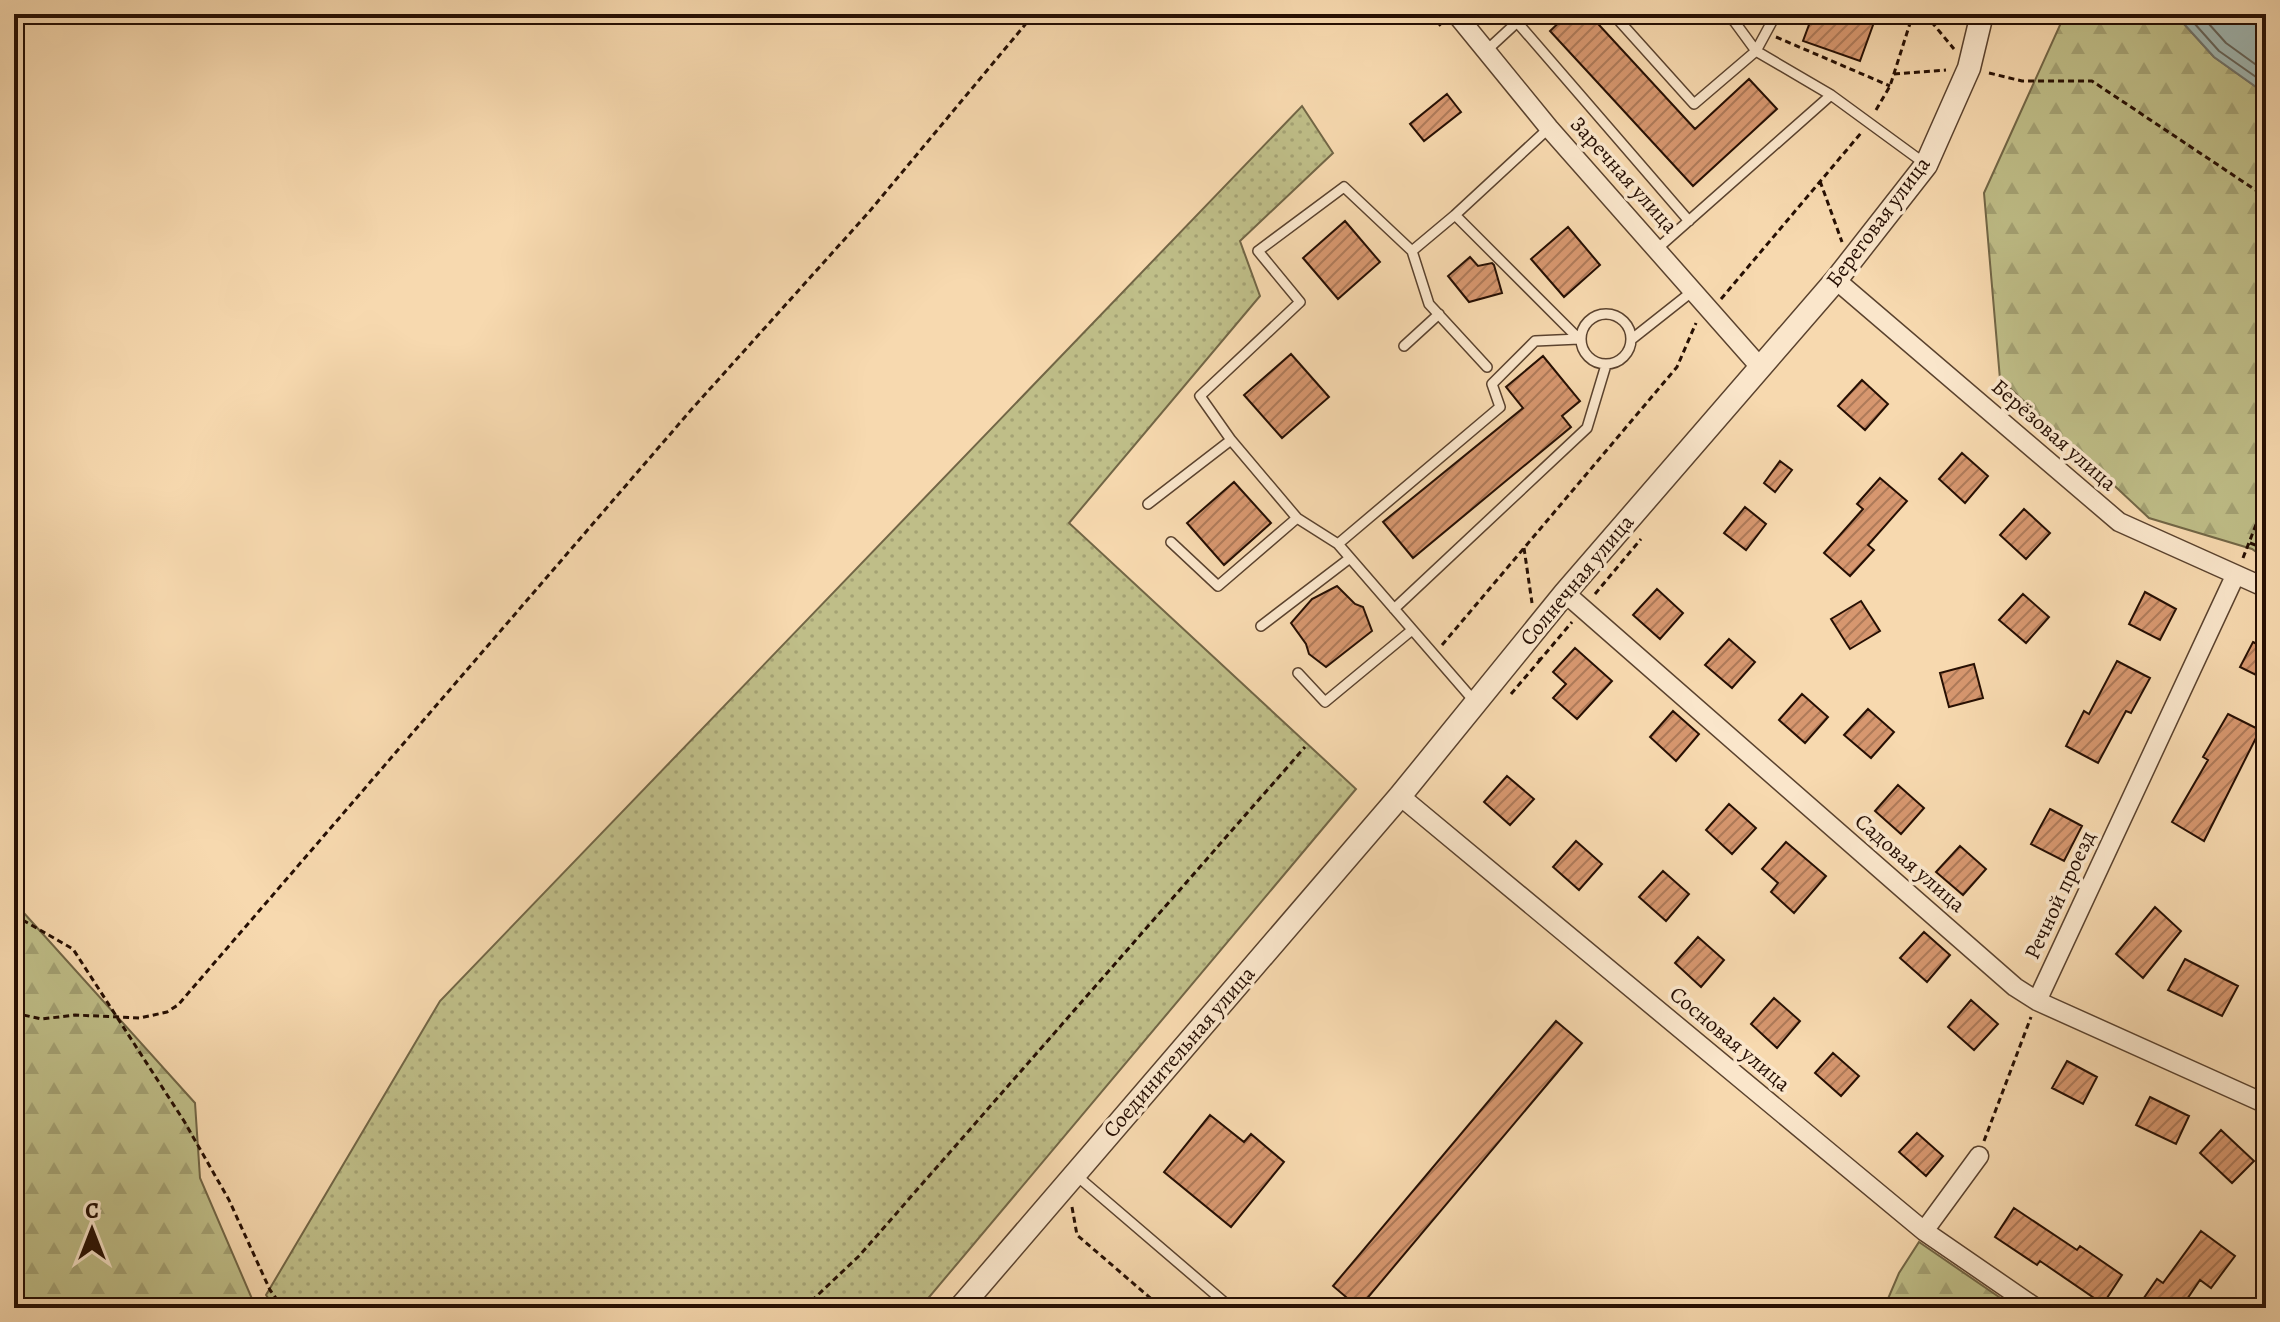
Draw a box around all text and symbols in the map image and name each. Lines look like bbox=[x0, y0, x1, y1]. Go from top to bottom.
street label: Заречная улица bbox=[1563, 110, 1685, 241]
street label: Береговая улица bbox=[1819, 150, 1938, 294]
street label: Берёзовая улица bbox=[1985, 372, 2124, 498]
street label: Солнечная улица bbox=[1513, 507, 1641, 652]
street label: Садовая улица bbox=[1848, 807, 1972, 920]
street label: Речной проезд bbox=[2017, 826, 2103, 964]
street label: Соединительная улица bbox=[1096, 959, 1262, 1144]
street label: Сосновая улица bbox=[1663, 979, 1798, 1099]
north arrow bbox=[52, 1190, 132, 1270]
text: С bbox=[85, 1196, 99, 1226]

